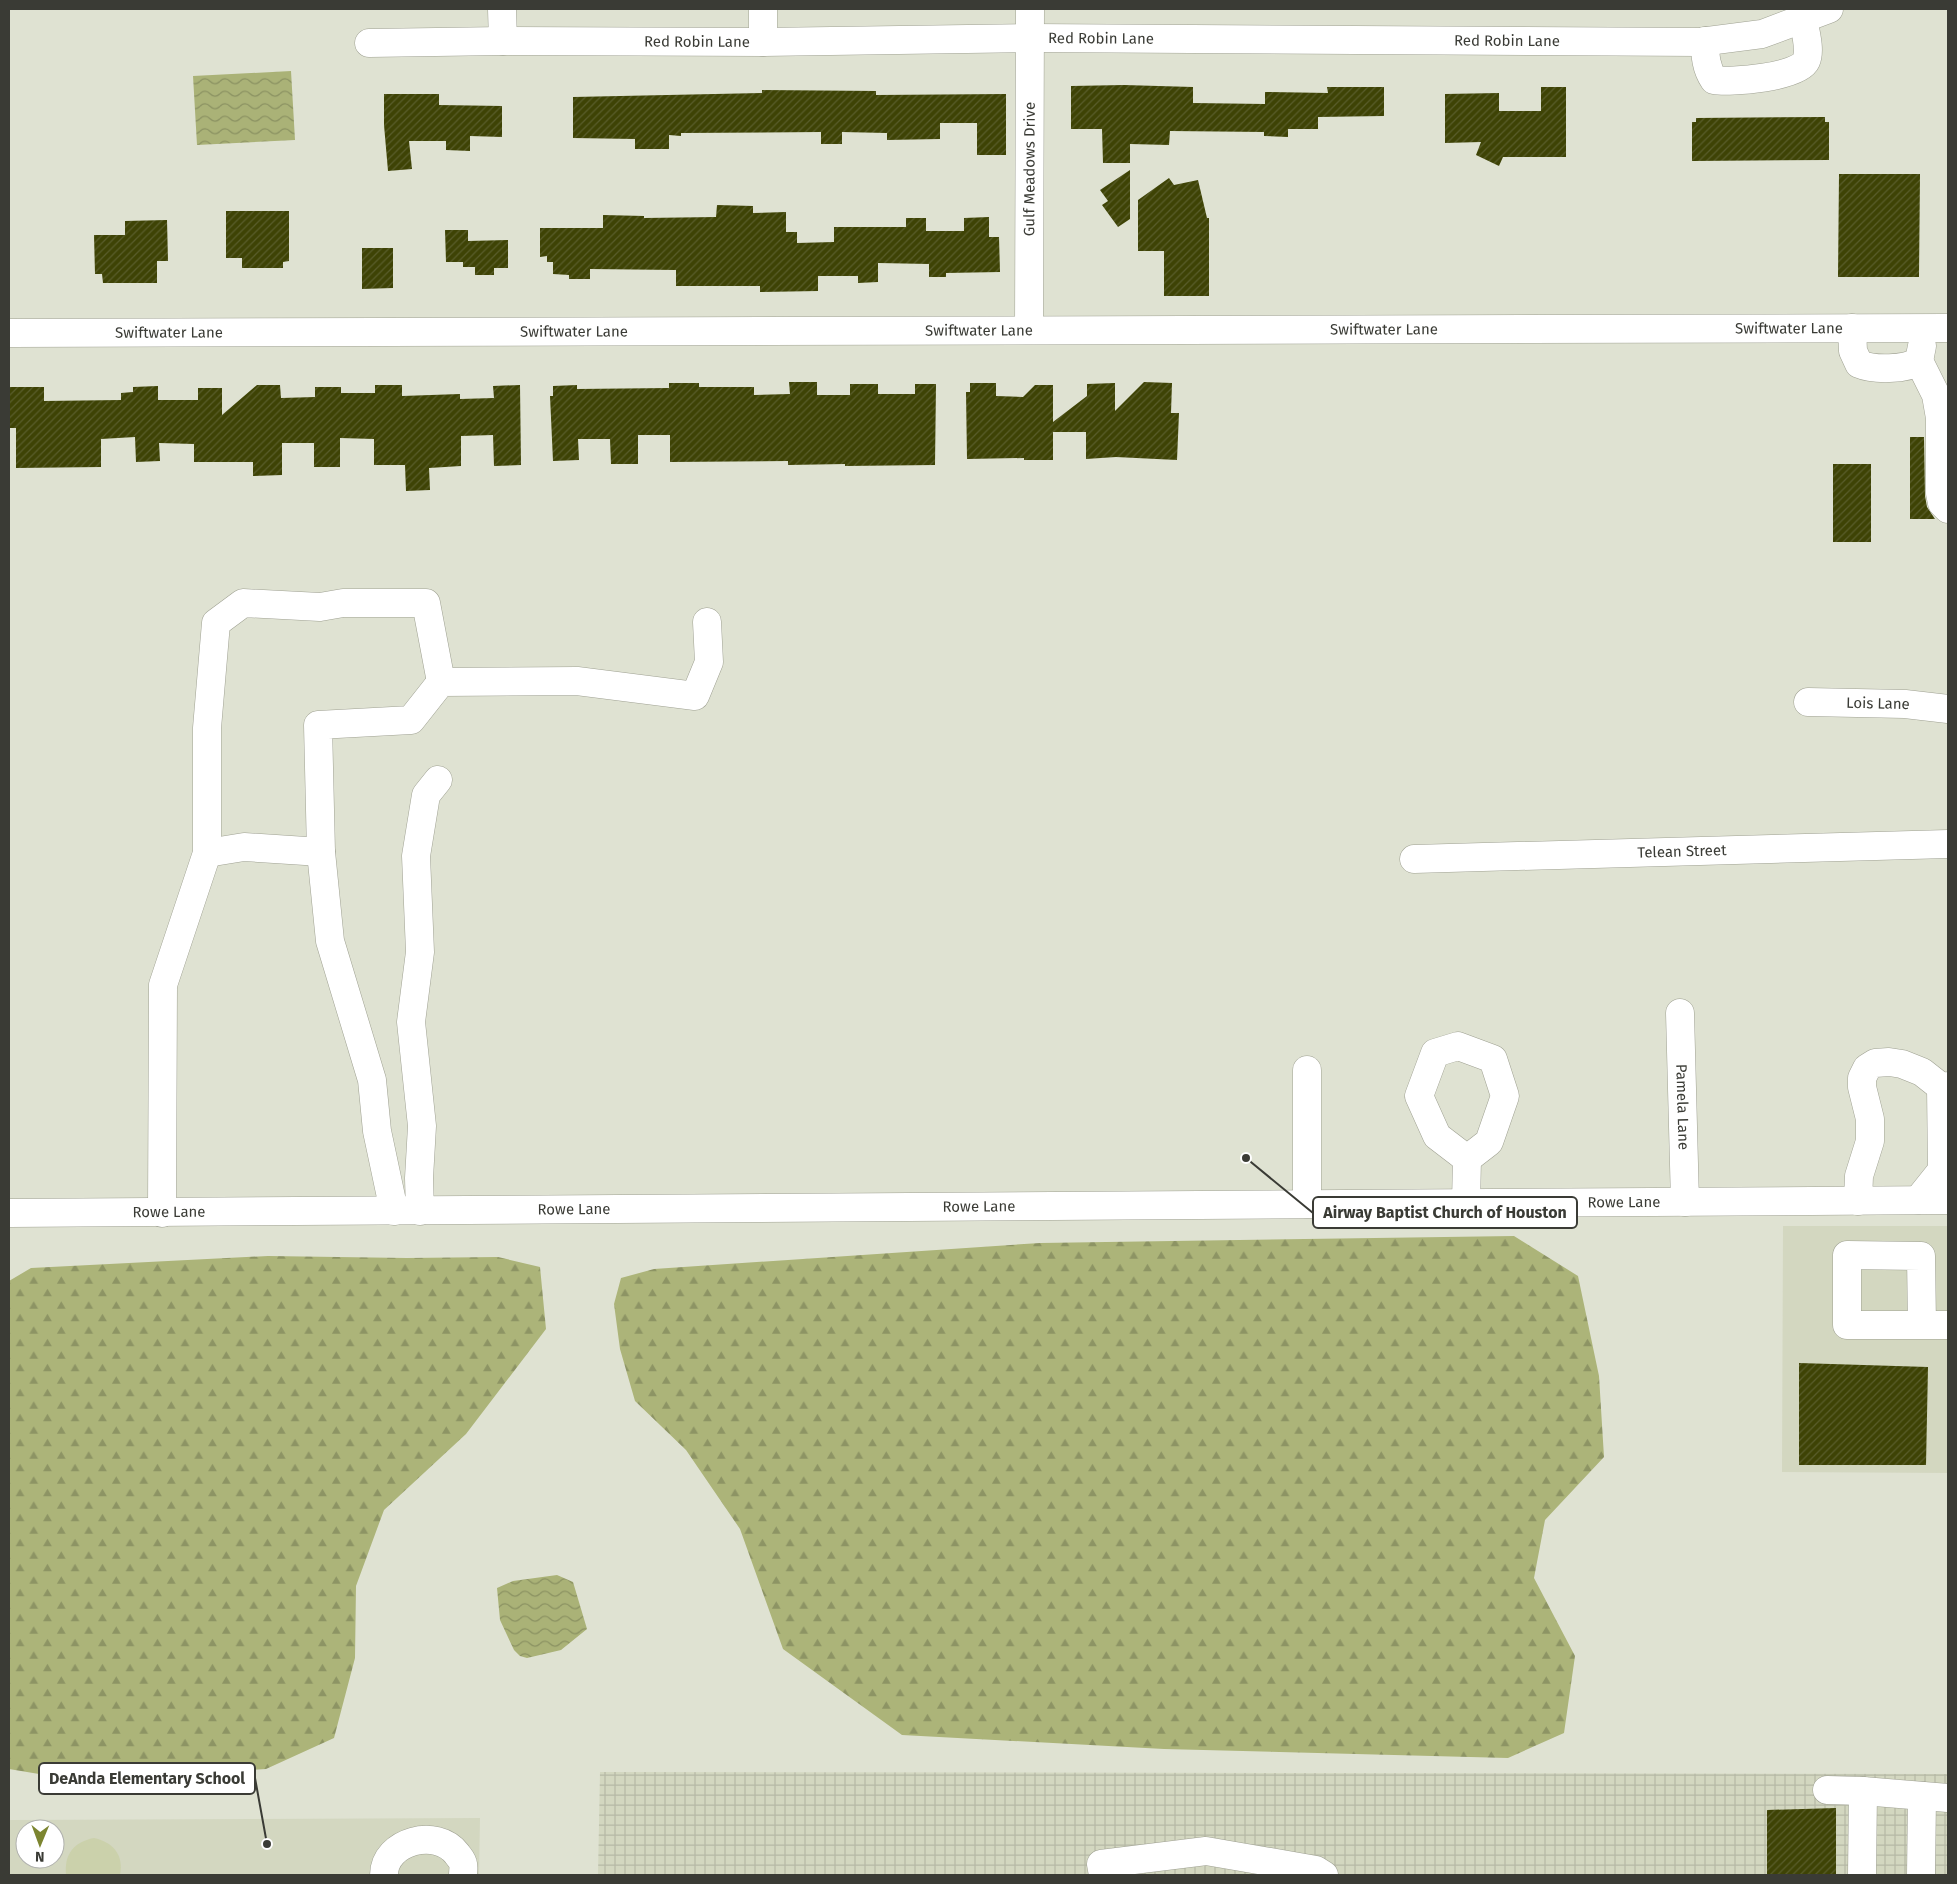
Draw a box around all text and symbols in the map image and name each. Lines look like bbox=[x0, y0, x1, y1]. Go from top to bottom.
street label: Red Robin Lane bbox=[1048, 29, 1154, 48]
street label: Red Robin Lane bbox=[1454, 32, 1560, 50]
street label: Red Robin Lane bbox=[644, 33, 750, 51]
street label: Gulf Meadows Drive bbox=[1020, 102, 1039, 236]
street label: Swiftwater Lane bbox=[1735, 319, 1843, 338]
street label: Swiftwater Lane bbox=[1330, 320, 1438, 339]
street label: Swiftwater Lane bbox=[925, 321, 1033, 340]
street label: Swiftwater Lane bbox=[520, 322, 628, 341]
street label: Swiftwater Lane bbox=[115, 323, 223, 342]
street label: Lois Lane bbox=[1846, 694, 1911, 713]
street label: Telean Street bbox=[1637, 841, 1727, 862]
street label: Pamela Lane bbox=[1672, 1064, 1693, 1150]
street label: Rowe Lane bbox=[1587, 1193, 1661, 1211]
street label: Rowe Lane bbox=[942, 1197, 1016, 1216]
callout: Airway Baptist Church of Houston bbox=[1313, 1197, 1577, 1228]
street label: Rowe Lane bbox=[537, 1200, 611, 1218]
street label: Rowe Lane bbox=[132, 1203, 206, 1221]
text: Airway Baptist Church of Houston bbox=[1322, 1203, 1567, 1222]
callout: DeAnda Elementary School bbox=[39, 1763, 255, 1794]
text: DeAnda Elementary School bbox=[49, 1769, 245, 1788]
north arrow bbox=[15, 1819, 65, 1869]
text: N bbox=[35, 1848, 45, 1865]

